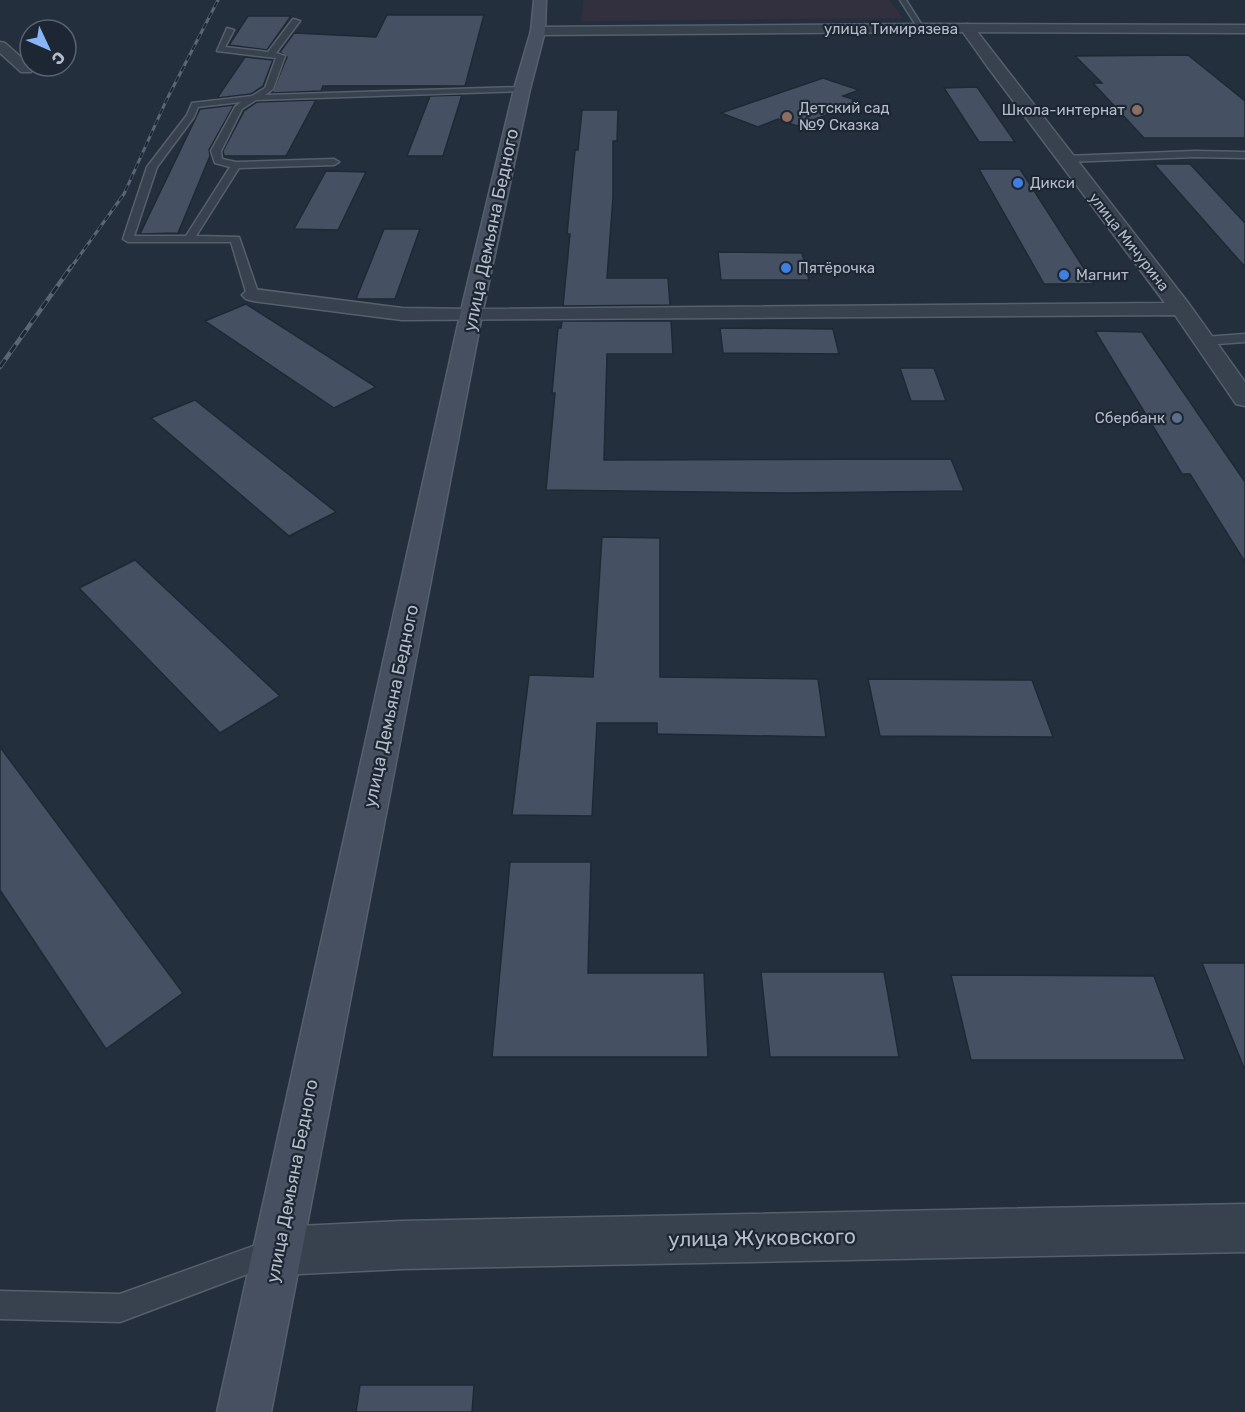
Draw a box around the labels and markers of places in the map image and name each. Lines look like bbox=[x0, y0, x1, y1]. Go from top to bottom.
place label: Детский сад №9 Сказка bbox=[799, 99, 890, 134]
place label: Школа-интернат bbox=[1002, 101, 1125, 119]
marker: Школа-интернат bbox=[1130, 103, 1144, 117]
marker: Детский сад №9 Сказка bbox=[780, 110, 794, 124]
place label: Дикси bbox=[1030, 174, 1075, 192]
marker: Дикси bbox=[1011, 176, 1025, 190]
place label: Пятёрочка bbox=[798, 259, 875, 277]
marker: Пятёрочка bbox=[779, 261, 793, 275]
place label: Магнит bbox=[1076, 266, 1129, 284]
marker: Магнит bbox=[1057, 268, 1071, 282]
place label: Сбербанк bbox=[1095, 409, 1165, 427]
marker: Сбербанк bbox=[1170, 411, 1184, 425]

